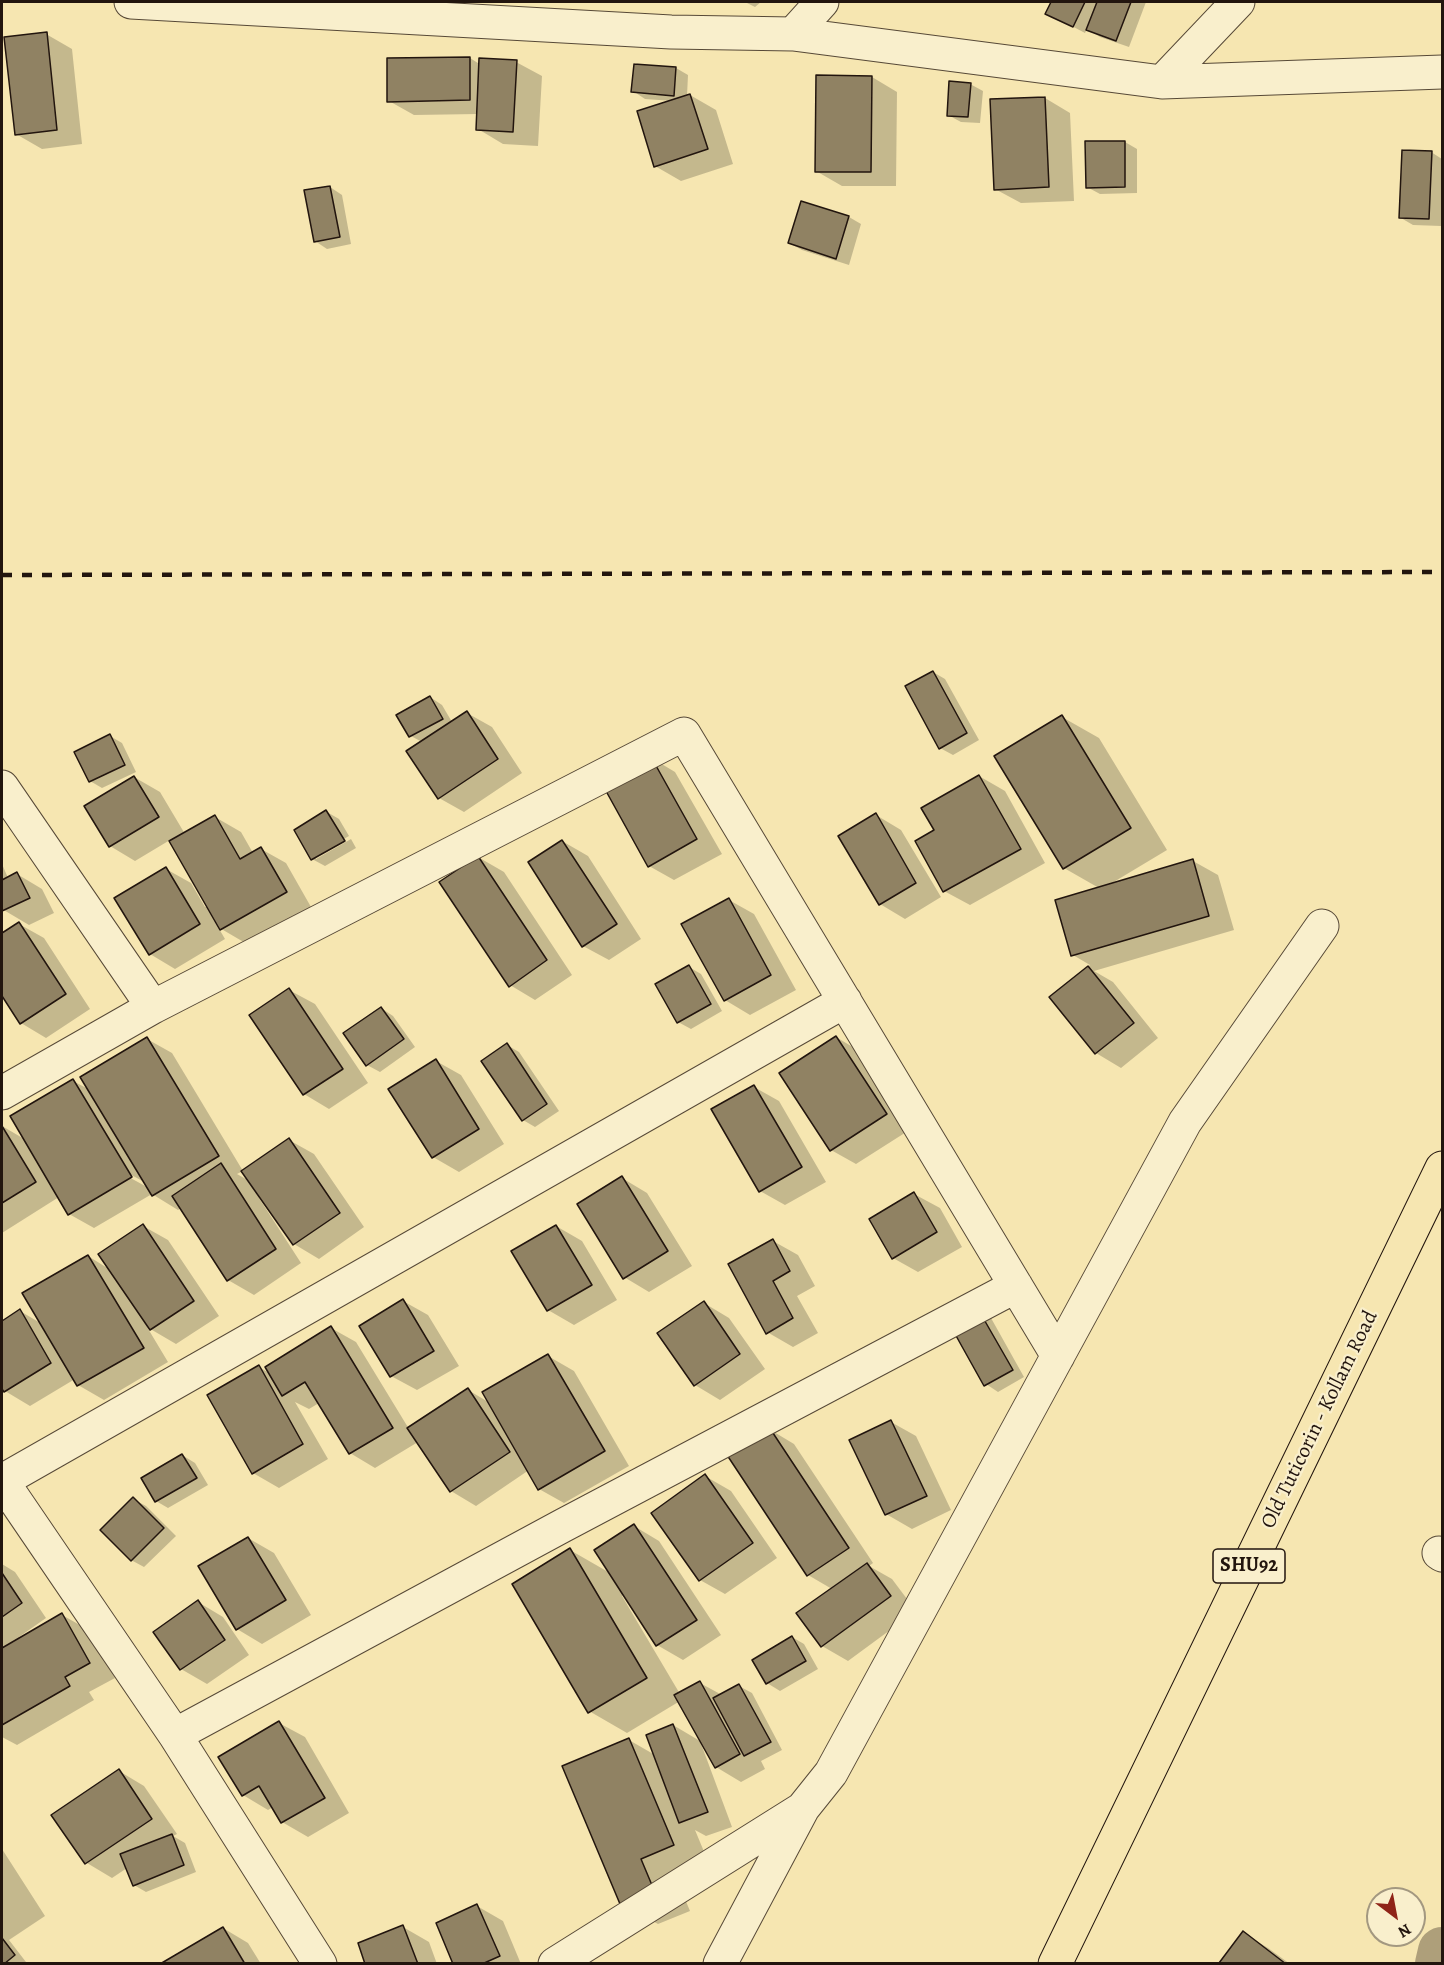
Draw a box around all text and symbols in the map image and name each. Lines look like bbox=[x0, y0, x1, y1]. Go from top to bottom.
street label: Old Tuticorin - Kollam Road bbox=[1256, 1307, 1384, 1533]
road number: SHU92 bbox=[1213, 1549, 1285, 1583]
north arrow bbox=[1366, 1887, 1426, 1947]
text: N bbox=[1394, 1918, 1415, 1943]

